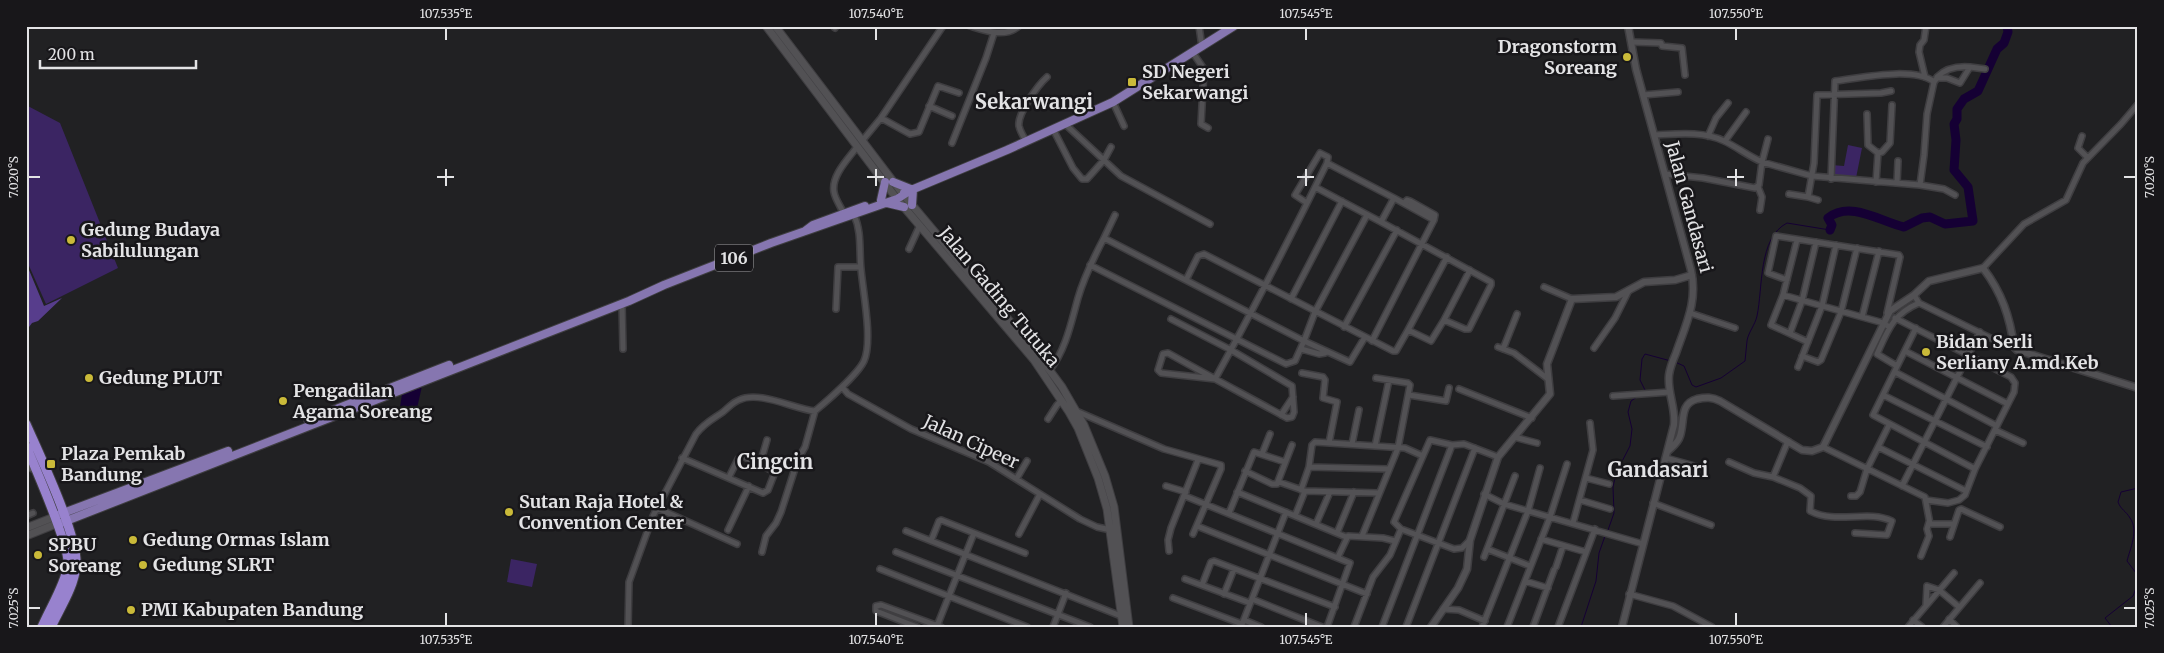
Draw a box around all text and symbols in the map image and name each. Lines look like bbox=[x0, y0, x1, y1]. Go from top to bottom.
text: 107.535°E bbox=[420, 6, 473, 21]
text: 107.540°E bbox=[849, 6, 904, 21]
text: 107.545°E bbox=[1280, 6, 1333, 21]
text: 107.550°E bbox=[1709, 6, 1763, 21]
place label: Dragonstorm Soreang bbox=[1498, 35, 1617, 79]
scale bar bbox=[40, 38, 196, 70]
text: 200 m bbox=[48, 45, 95, 64]
marker: Dragonstorm Soreang bbox=[1621, 51, 1633, 63]
place label: SD Negeri Sekarwangi bbox=[1142, 60, 1248, 104]
marker: SD Negeri Sekarwangi bbox=[1126, 76, 1138, 88]
district label: Sekarwangi bbox=[975, 89, 1093, 114]
street label: Jalan Gandasari bbox=[1661, 138, 1718, 275]
text: 7.020°S bbox=[6, 156, 21, 198]
text: 7.020°S bbox=[2142, 156, 2157, 198]
place label: Gedung Budaya Sabilulungan bbox=[81, 218, 220, 262]
street label: Jalan Gading Tutuka bbox=[933, 221, 1065, 372]
marker: Gedung Budaya Sabilulungan bbox=[65, 234, 77, 246]
road number: 106 bbox=[715, 244, 753, 272]
place label: Bidan Serli Serliany A.md.Keb bbox=[1936, 330, 2099, 374]
marker: Bidan Serli Serliany A.md.Keb bbox=[1920, 346, 1932, 358]
place label: Gedung PLUT bbox=[99, 366, 222, 389]
marker: Gedung PLUT bbox=[83, 372, 95, 384]
place label: Pengadilan Agama Soreang bbox=[292, 379, 432, 423]
marker: Pengadilan Agama Soreang bbox=[277, 395, 289, 407]
street label: Jalan Cipeer bbox=[919, 409, 1023, 474]
place label: Plaza Pemkab Bandung bbox=[61, 442, 185, 486]
district label: Cingcin bbox=[737, 449, 813, 474]
district label: Gandasari bbox=[1608, 457, 1709, 482]
marker: Plaza Pemkab Bandung bbox=[45, 458, 57, 470]
place label: Sutan Raja Hotel & Convention Center bbox=[519, 490, 684, 534]
marker: Sutan Raja Hotel & Convention Center bbox=[503, 506, 515, 518]
place label: Gedung Ormas Islam bbox=[143, 528, 330, 551]
place label: SPBU Soreang bbox=[48, 533, 121, 577]
marker: Gedung Ormas Islam bbox=[127, 534, 139, 546]
marker: SPBU Soreang bbox=[32, 549, 44, 561]
place label: Gedung SLRT bbox=[153, 553, 274, 576]
marker: Gedung SLRT bbox=[137, 559, 149, 571]
text: 7.025°S bbox=[6, 588, 21, 628]
text: 7.025°S bbox=[2142, 588, 2157, 628]
place label: PMI Kabupaten Bandung bbox=[141, 598, 363, 621]
marker: PMI Kabupaten Bandung bbox=[125, 604, 137, 616]
text: 107.535°E bbox=[420, 632, 473, 647]
text: 107.540°E bbox=[849, 632, 904, 647]
text: 107.545°E bbox=[1280, 632, 1333, 647]
text: 107.550°E bbox=[1709, 632, 1763, 647]

